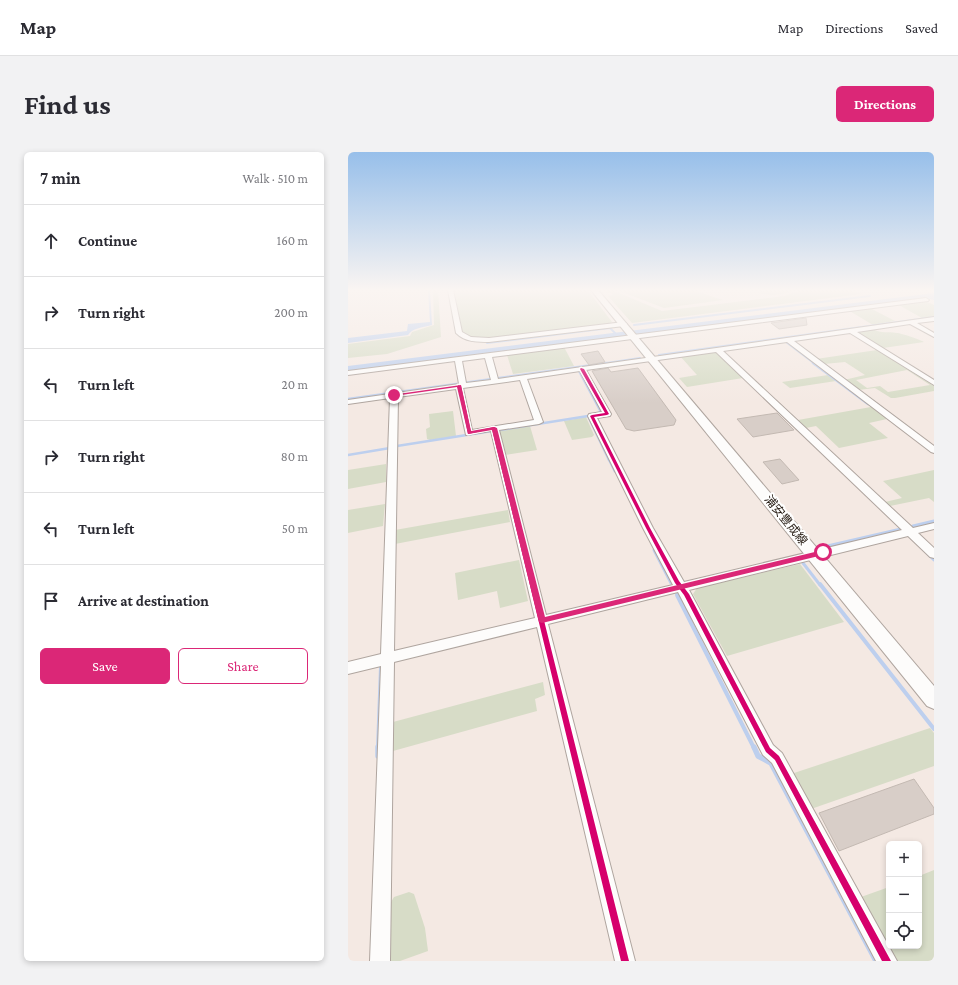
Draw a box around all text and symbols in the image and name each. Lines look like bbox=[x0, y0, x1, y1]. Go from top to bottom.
text: Map bbox=[20, 17, 56, 38]
text: Map bbox=[778, 20, 803, 36]
text: Directions bbox=[825, 20, 883, 36]
text: Saved bbox=[905, 20, 938, 36]
button: Directions bbox=[836, 86, 934, 122]
text: Find us bbox=[24, 89, 111, 120]
text: 7 min bbox=[40, 169, 81, 188]
text: Walk · 510 m bbox=[242, 171, 308, 186]
icon: ahead bbox=[40, 230, 62, 252]
text: Continue bbox=[78, 233, 137, 249]
text: 160 m bbox=[277, 233, 308, 248]
icon: right bbox=[40, 302, 62, 324]
text: Turn right bbox=[78, 305, 145, 321]
text: 200 m bbox=[274, 305, 308, 320]
icon: left bbox=[40, 374, 62, 396]
text: Turn left bbox=[78, 377, 134, 393]
text: 20 m bbox=[282, 377, 308, 392]
route end bbox=[385, 386, 403, 404]
icon: right bbox=[40, 446, 62, 468]
text: Turn right bbox=[78, 449, 145, 465]
text: 80 m bbox=[281, 449, 308, 464]
street label: 浦安豊成線 bbox=[762, 492, 810, 548]
icon: left bbox=[40, 518, 62, 540]
text: Turn left bbox=[78, 521, 134, 537]
text: 50 m bbox=[282, 521, 308, 536]
route start bbox=[814, 543, 832, 561]
icon: arrive bbox=[40, 590, 62, 612]
text: Arrive at destination bbox=[78, 593, 209, 609]
button: Save bbox=[40, 648, 170, 684]
button: Share bbox=[178, 648, 308, 684]
map controls bbox=[886, 841, 922, 949]
button: + bbox=[886, 841, 922, 877]
button: − bbox=[886, 877, 922, 913]
button: locate bbox=[886, 913, 922, 949]

